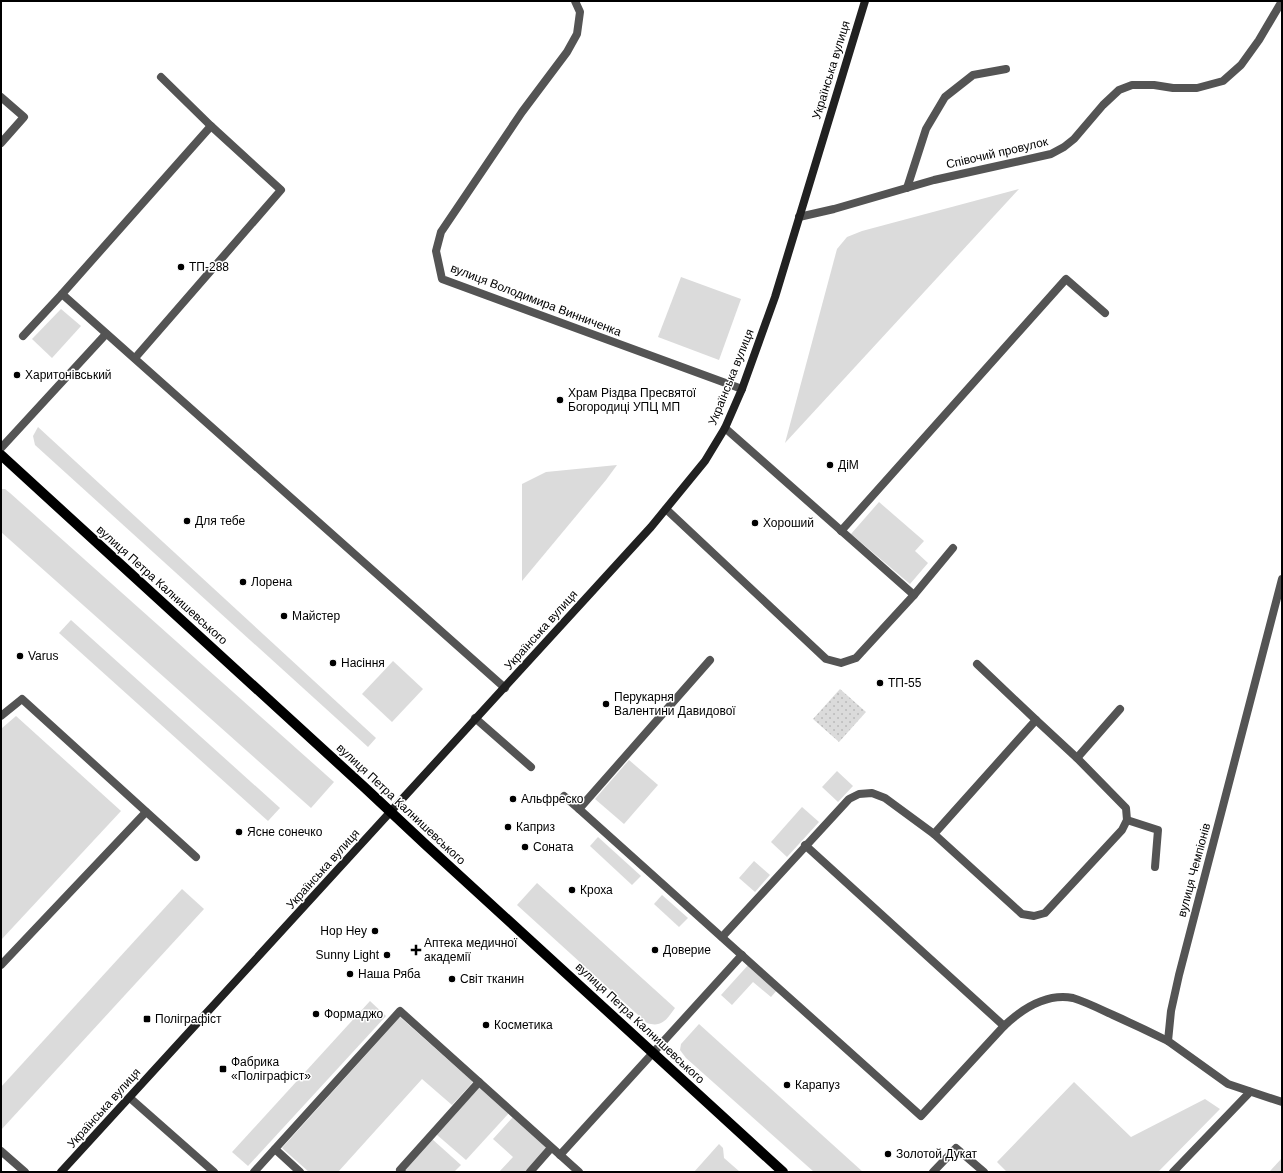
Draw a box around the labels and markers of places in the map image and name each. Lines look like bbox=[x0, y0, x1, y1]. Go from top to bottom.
place label: ТП-288 bbox=[189, 260, 229, 274]
marker: ТП-288 bbox=[176, 262, 186, 272]
place label: Харитонівський bbox=[25, 368, 112, 382]
marker: Харитонівський bbox=[12, 370, 22, 380]
place label: Храм Різдва Пресвятої Богородиці УПЦ МП bbox=[568, 386, 697, 414]
marker: Храм Різдва Пресвятої Богородиці УПЦ МП bbox=[555, 395, 565, 405]
place label: ДіМ bbox=[838, 458, 859, 472]
marker: ДіМ bbox=[825, 460, 835, 470]
place label: Для тебе bbox=[195, 514, 246, 528]
marker: Для тебе bbox=[182, 516, 192, 526]
place label: Хороший bbox=[763, 516, 814, 530]
marker: Хороший bbox=[750, 518, 760, 528]
place label: Лорена bbox=[251, 575, 293, 589]
marker: Лорена bbox=[238, 577, 248, 587]
place label: Майстер bbox=[292, 609, 341, 623]
marker: Майстер bbox=[279, 611, 289, 621]
place label: Varus bbox=[28, 649, 58, 663]
marker: Varus bbox=[15, 651, 25, 661]
place label: Насіння bbox=[341, 656, 385, 670]
marker: Насіння bbox=[328, 658, 338, 668]
place label: ТП-55 bbox=[888, 676, 922, 690]
marker: ТП-55 bbox=[875, 678, 885, 688]
place label: Перукарня Валентини Давидової bbox=[614, 690, 736, 718]
marker: Перукарня Валентини Давидової bbox=[601, 699, 611, 709]
place label: Альфреско bbox=[521, 792, 584, 806]
marker: Альфреско bbox=[508, 794, 518, 804]
place label: Каприз bbox=[516, 820, 556, 834]
marker: Каприз bbox=[503, 822, 513, 832]
place label: Ясне сонечко bbox=[247, 825, 323, 839]
marker: Ясне сонечко bbox=[234, 827, 244, 837]
place label: Соната bbox=[533, 840, 574, 854]
marker: Соната bbox=[520, 842, 530, 852]
place label: Кроха bbox=[580, 883, 613, 897]
marker: Кроха bbox=[567, 885, 577, 895]
place label: Hop Hey bbox=[320, 924, 367, 938]
marker: Hop Hey bbox=[370, 926, 380, 936]
place label: Аптека медичної академії bbox=[424, 936, 518, 964]
place label: Доверие bbox=[663, 943, 711, 957]
marker: Аптека медичної академії bbox=[411, 945, 421, 955]
marker: Доверие bbox=[650, 945, 660, 955]
place label: Sunny Light bbox=[316, 948, 380, 962]
marker: Sunny Light bbox=[382, 950, 392, 960]
place label: Наша Ряба bbox=[358, 967, 421, 981]
marker: Наша Ряба bbox=[345, 969, 355, 979]
place label: Світ тканин bbox=[460, 972, 524, 986]
marker: Світ тканин bbox=[447, 974, 457, 984]
place label: Формаджо bbox=[324, 1007, 383, 1021]
marker: Формаджо bbox=[311, 1009, 321, 1019]
place label: Поліграфіст bbox=[155, 1012, 222, 1026]
marker: Поліграфіст bbox=[142, 1014, 152, 1024]
place label: Косметика bbox=[494, 1018, 553, 1032]
marker: Косметика bbox=[481, 1020, 491, 1030]
place label: Фабрика «Поліграфіст» bbox=[231, 1055, 311, 1083]
marker: Фабрика «Поліграфіст» bbox=[218, 1064, 228, 1074]
place label: Карапуз bbox=[795, 1078, 841, 1092]
marker: Карапуз bbox=[782, 1080, 792, 1090]
place label: Золотой Дукат bbox=[896, 1147, 978, 1161]
marker: Золотой Дукат bbox=[883, 1149, 893, 1159]

